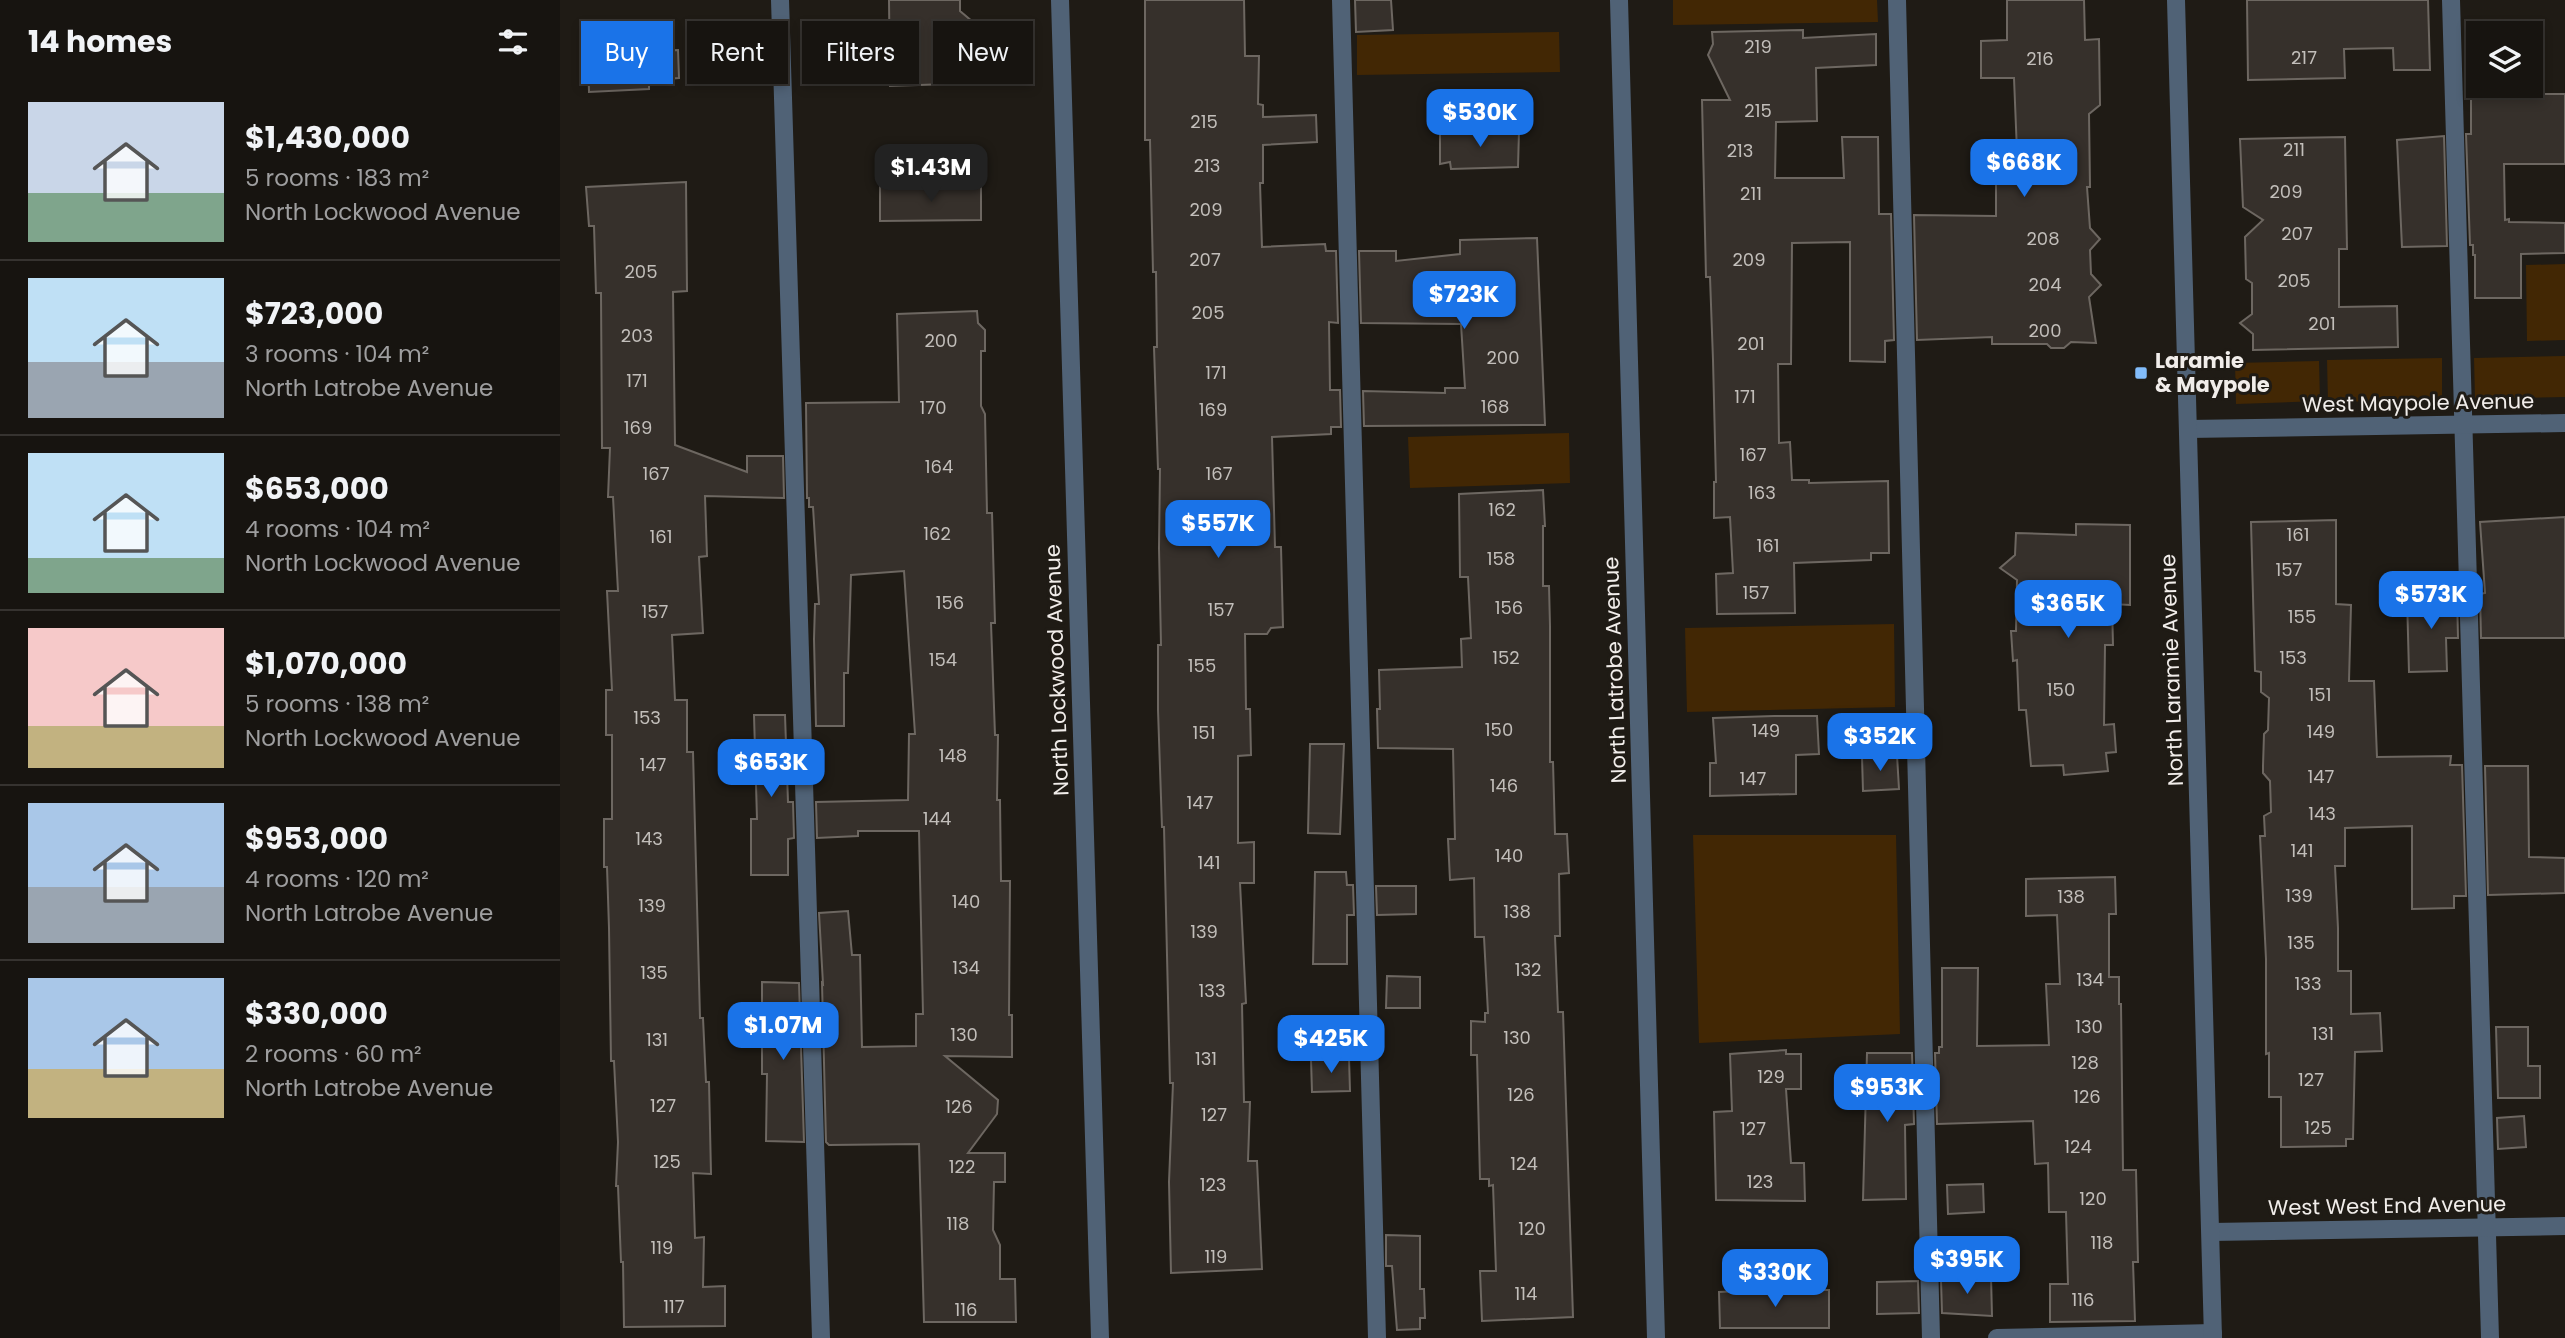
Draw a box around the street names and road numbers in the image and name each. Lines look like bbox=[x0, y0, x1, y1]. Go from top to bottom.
street label: West Maypole Avenue bbox=[2302, 386, 2534, 419]
street label: North Lockwood Avenue bbox=[1038, 544, 1075, 796]
street label: North Laramie Avenue bbox=[2153, 553, 2190, 787]
street label: North Latrobe Avenue bbox=[1596, 556, 1633, 784]
street label: West West End Avenue bbox=[2268, 1189, 2506, 1222]

